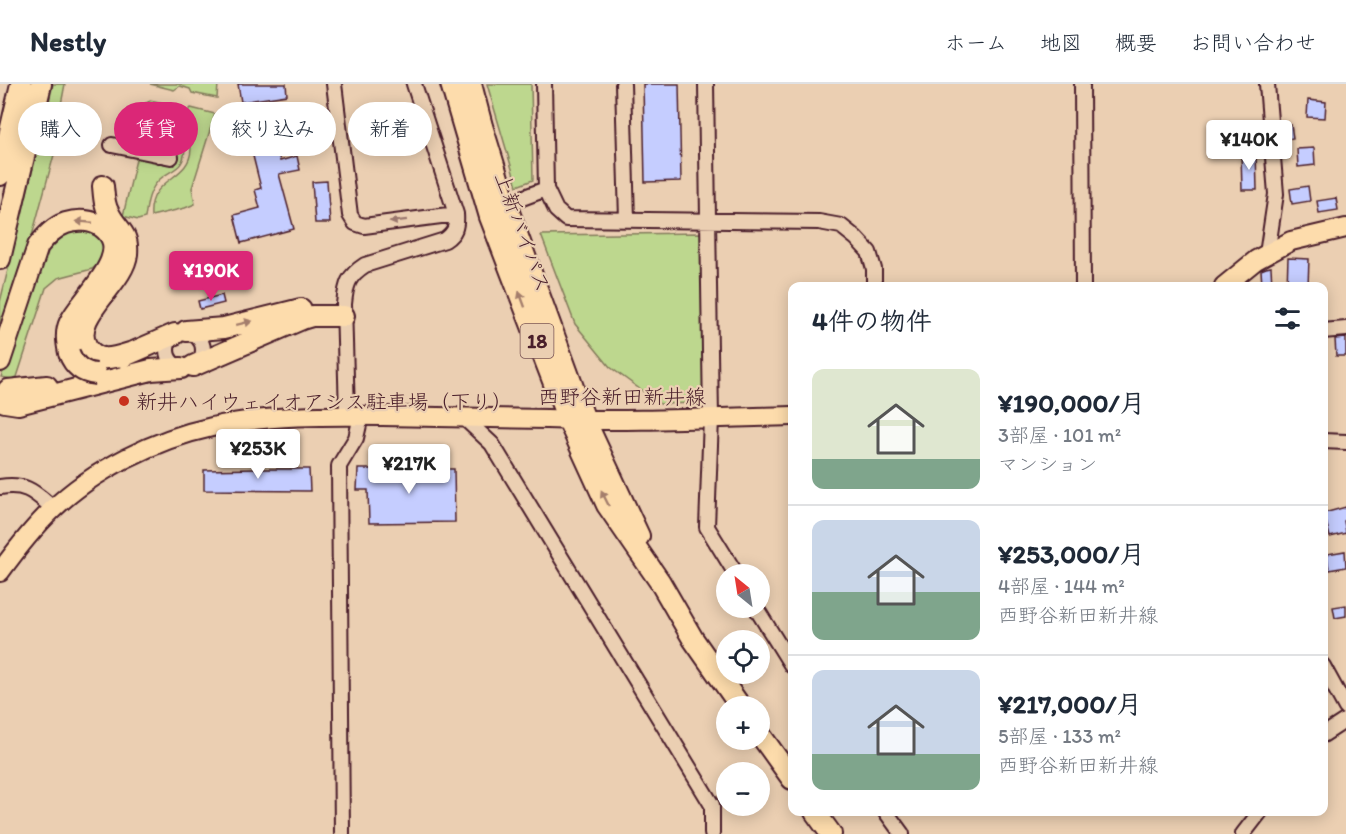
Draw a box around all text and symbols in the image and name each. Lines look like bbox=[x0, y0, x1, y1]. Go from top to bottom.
text: Nestly bbox=[30, 24, 106, 58]
text: ホーム bbox=[945, 30, 1007, 55]
text: 地図 bbox=[1040, 30, 1082, 55]
text: 概要 bbox=[1115, 30, 1157, 55]
text: お問い合わせ bbox=[1190, 30, 1316, 55]
chip: 購入 bbox=[18, 102, 102, 156]
chip: 賃貸 bbox=[114, 102, 198, 156]
chip: 絞り込み bbox=[210, 102, 336, 156]
chip: 新着 bbox=[348, 102, 432, 156]
pin: ¥140K bbox=[1207, 120, 1291, 171]
text: ¥140K bbox=[1220, 127, 1278, 151]
street label: 上新バイパス bbox=[490, 169, 556, 295]
one-way arrow bbox=[74, 217, 93, 227]
one-way arrow bbox=[389, 217, 408, 226]
pin: ¥190K bbox=[169, 251, 253, 302]
text: ¥190K bbox=[183, 258, 239, 282]
one-way arrow bbox=[516, 290, 526, 308]
icon: filters bbox=[1271, 302, 1304, 335]
text: 4件の物件 bbox=[812, 305, 932, 337]
one-way arrow bbox=[235, 317, 253, 327]
road number: 18 bbox=[520, 324, 554, 358]
street label: 西野谷新田新井線 bbox=[538, 384, 706, 409]
text: ¥190,000/月 bbox=[998, 387, 1145, 419]
place label: 新井ハイウェイオアシス駐車場（下り） bbox=[136, 389, 513, 414]
icon: home bbox=[860, 393, 932, 465]
marker: 新井ハイウェイオアシス駐車場（下り） bbox=[117, 394, 131, 408]
text: 3部屋 · 101 m² bbox=[998, 423, 1121, 447]
pin: ¥253K bbox=[216, 429, 300, 480]
text: ¥253K bbox=[230, 436, 286, 460]
pin: ¥217K bbox=[367, 444, 451, 495]
text: ¥217K bbox=[382, 451, 436, 475]
text: マンション bbox=[998, 452, 1097, 476]
one-way arrow bbox=[600, 490, 609, 507]
text: ¥253,000/月 bbox=[998, 538, 1145, 570]
icon: home bbox=[860, 544, 932, 616]
north arrow bbox=[716, 564, 770, 618]
map controls bbox=[716, 564, 770, 816]
text: 4部屋 · 144 m² bbox=[998, 574, 1125, 598]
text: 西野谷新田新井線 bbox=[998, 603, 1158, 627]
button: locate bbox=[716, 630, 770, 684]
text: ¥217,000/月 bbox=[998, 688, 1142, 720]
icon: home bbox=[860, 694, 932, 766]
button: + bbox=[716, 696, 770, 750]
text: 5部屋 · 133 m² bbox=[998, 724, 1121, 748]
text: 西野谷新田新井線 bbox=[998, 753, 1158, 777]
button: − bbox=[716, 762, 770, 816]

